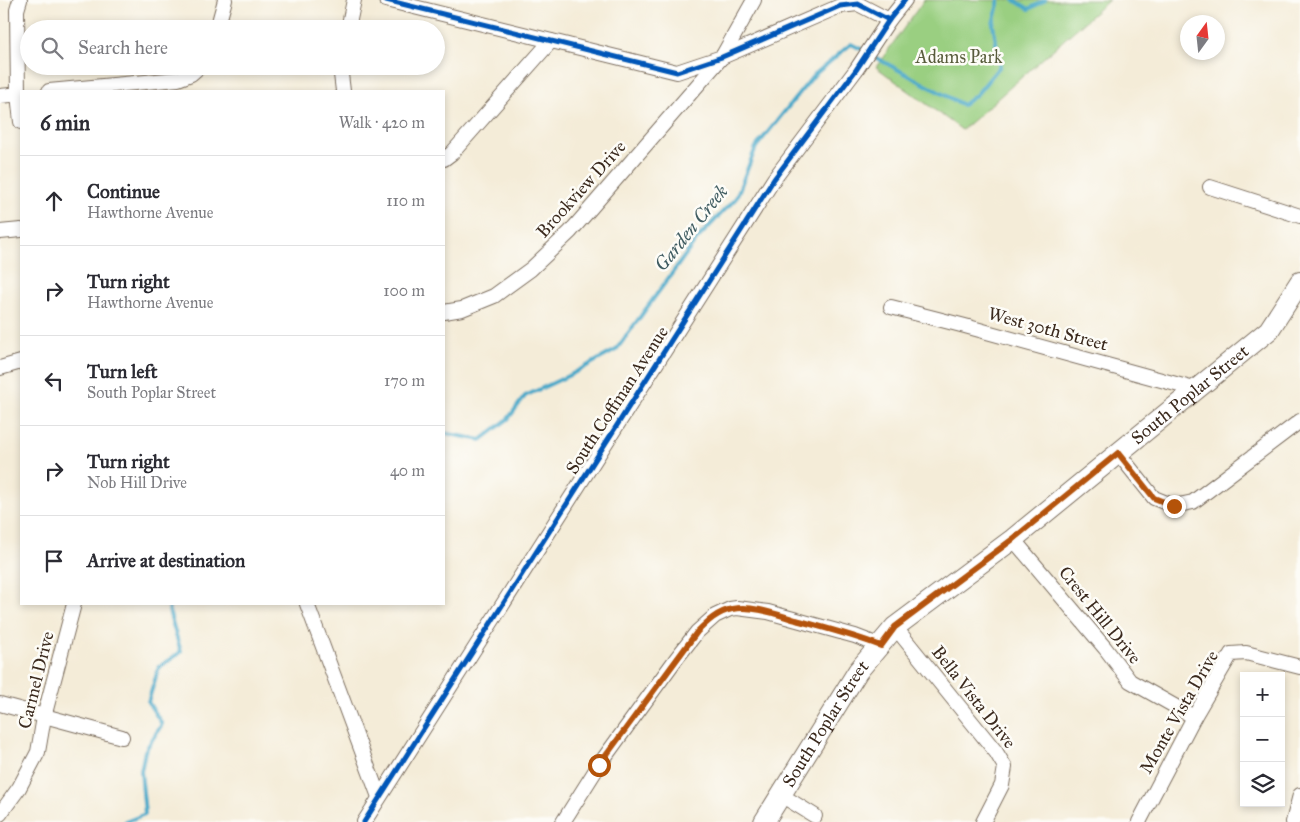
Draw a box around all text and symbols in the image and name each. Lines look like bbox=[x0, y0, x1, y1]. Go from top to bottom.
north arrow bbox=[1180, 15, 1225, 60]
search box bbox=[20, 20, 445, 75]
icon: search bbox=[38, 34, 66, 62]
text: Search here bbox=[78, 36, 168, 59]
park label: Adams Park bbox=[915, 46, 1003, 68]
text: 6 min bbox=[40, 110, 90, 136]
text: Walk · 420 m bbox=[339, 113, 425, 132]
street label: Brookview Drive bbox=[531, 136, 631, 242]
text: Continue bbox=[87, 180, 160, 203]
water label: Garden Creek bbox=[649, 180, 733, 276]
icon: ahead bbox=[40, 187, 68, 215]
text: 110 m bbox=[386, 191, 425, 210]
text: Hawthorne Avenue bbox=[87, 203, 213, 222]
text: Turn right bbox=[87, 270, 170, 293]
icon: right bbox=[40, 277, 68, 305]
text: 100 m bbox=[383, 281, 425, 300]
text: Hawthorne Avenue bbox=[87, 293, 213, 312]
street label: West 30th Street bbox=[986, 302, 1111, 356]
street label: South Coffman Avenue bbox=[561, 322, 673, 478]
street label: South Poplar Street bbox=[1127, 340, 1254, 449]
text: Turn left bbox=[87, 360, 157, 383]
icon: left bbox=[40, 367, 68, 395]
text: 170 m bbox=[384, 371, 425, 390]
text: South Poplar Street bbox=[87, 383, 216, 402]
text: Turn right bbox=[87, 450, 170, 473]
icon: right bbox=[40, 457, 68, 485]
text: 40 m bbox=[390, 461, 425, 480]
text: Nob Hill Drive bbox=[87, 473, 187, 492]
route end bbox=[1163, 495, 1186, 518]
icon: arrive bbox=[40, 547, 68, 575]
text: Arrive at destination bbox=[87, 549, 245, 572]
street label: Crest Hill Drive bbox=[1054, 562, 1146, 668]
street label: Carmel Drive bbox=[13, 629, 59, 731]
street label: Bella Vista Drive bbox=[927, 641, 1021, 753]
street label: Monte Vista Drive bbox=[1135, 647, 1223, 777]
street label: South Poplar Street bbox=[778, 655, 874, 791]
map controls bbox=[1240, 672, 1285, 807]
button: + bbox=[1240, 672, 1285, 717]
button: − bbox=[1240, 717, 1285, 762]
route start bbox=[588, 754, 611, 777]
button: layers bbox=[1240, 762, 1285, 807]

